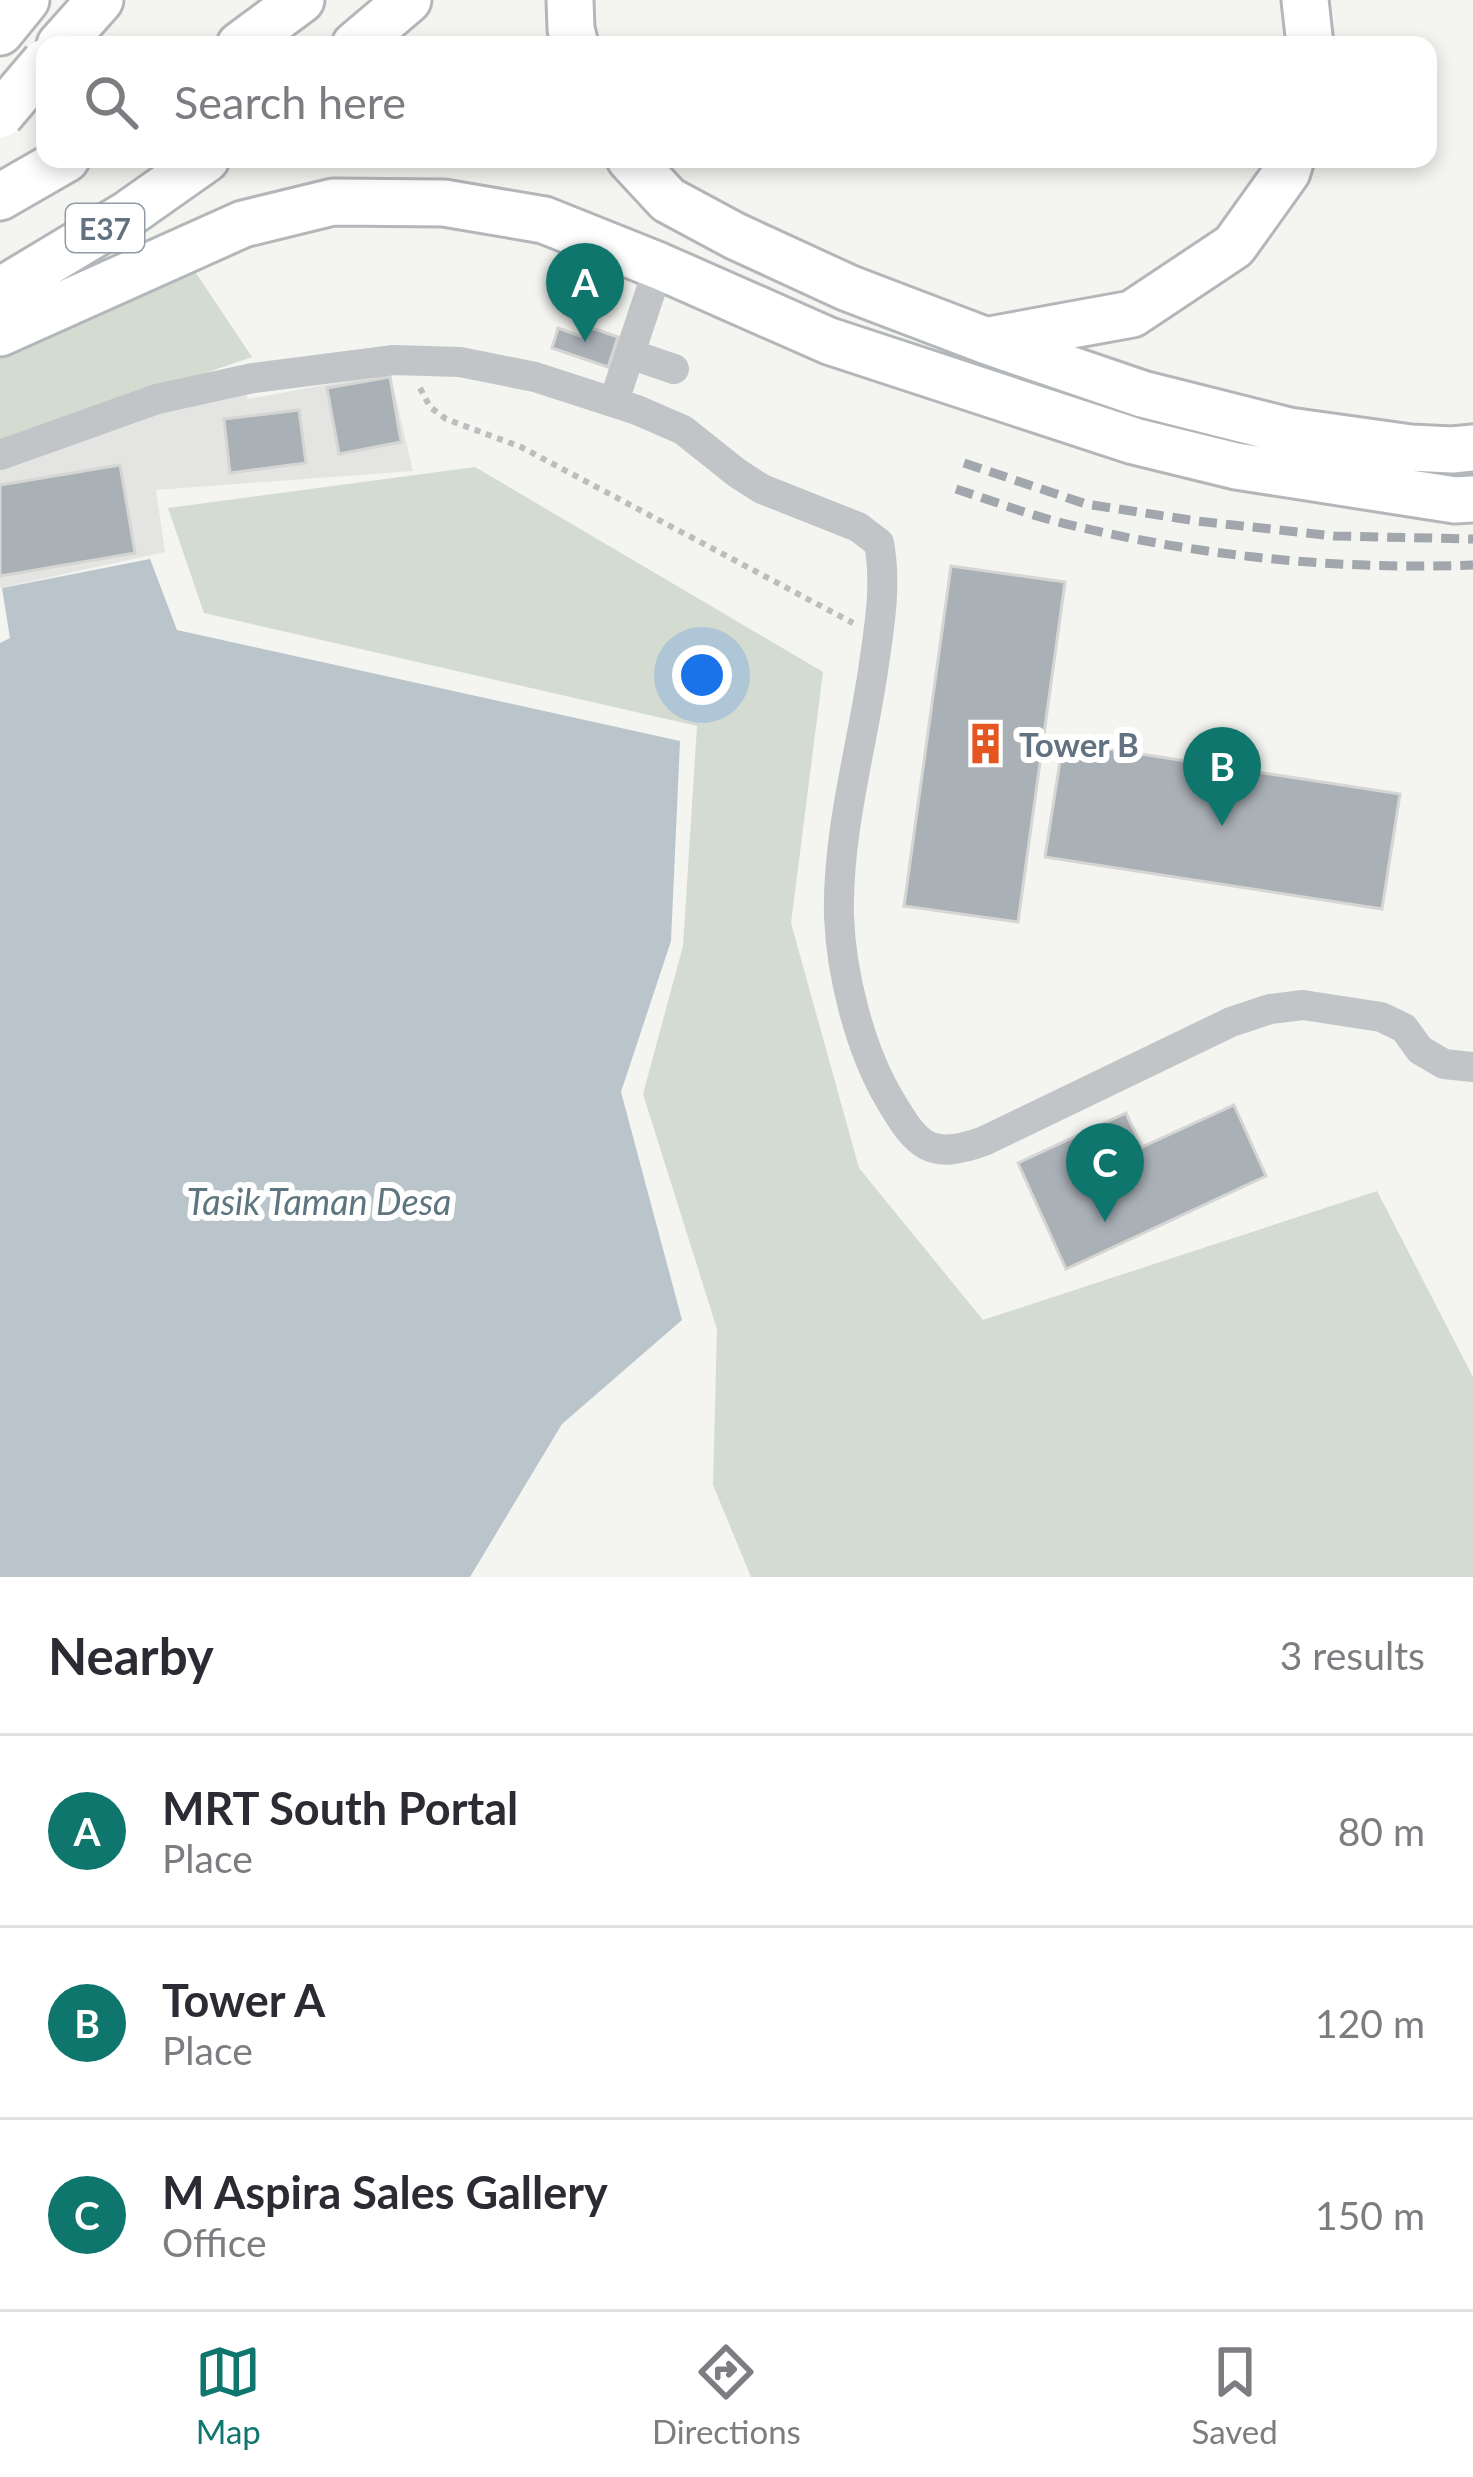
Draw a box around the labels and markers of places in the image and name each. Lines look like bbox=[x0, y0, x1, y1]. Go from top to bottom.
pin: A bbox=[546, 243, 624, 342]
building icon: Tower B bbox=[962, 721, 1008, 767]
place label: Tower B bbox=[1019, 724, 1139, 764]
pin: B bbox=[1183, 727, 1261, 826]
pin: C bbox=[1066, 1123, 1144, 1222]

